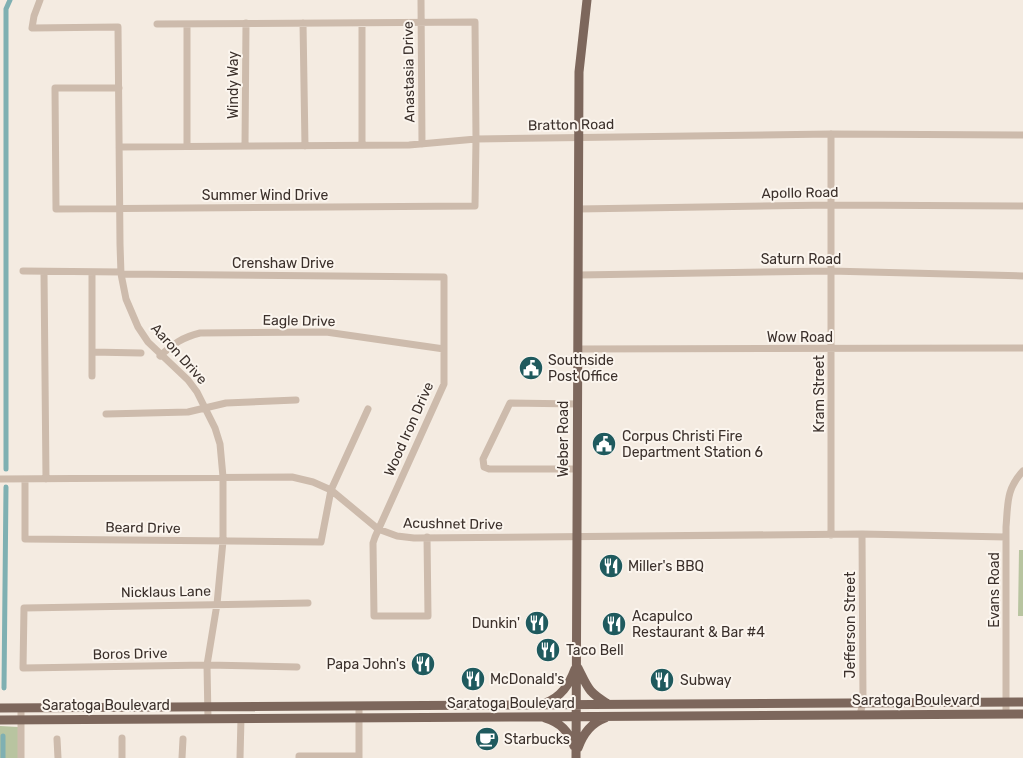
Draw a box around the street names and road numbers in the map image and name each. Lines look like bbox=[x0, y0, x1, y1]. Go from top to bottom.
street label: Anastasia Drive bbox=[400, 21, 418, 123]
street label: Windy Way bbox=[225, 51, 242, 119]
street label: Bratton Road bbox=[528, 116, 614, 134]
street label: Apollo Road bbox=[761, 184, 839, 202]
street label: Summer Wind Drive bbox=[202, 187, 328, 204]
street label: Saturn Road bbox=[761, 251, 841, 268]
street label: Crenshaw Drive bbox=[232, 255, 334, 272]
street label: Eagle Drive bbox=[262, 312, 336, 330]
street label: Aaron Drive bbox=[147, 320, 211, 388]
street label: Wow Road bbox=[767, 329, 833, 346]
street label: Kram Street bbox=[811, 355, 828, 433]
street label: Wood Iron Drive bbox=[381, 379, 437, 479]
street label: Weber Road bbox=[555, 401, 572, 477]
street label: Acushnet Drive bbox=[403, 515, 503, 533]
street label: Beard Drive bbox=[105, 519, 181, 537]
street label: Evans Road bbox=[986, 552, 1003, 628]
street label: Jefferson Street bbox=[842, 571, 859, 678]
street label: Nicklaus Lane bbox=[121, 583, 211, 601]
street label: Boros Drive bbox=[92, 645, 168, 663]
street label: Saratoga Boulevard bbox=[852, 692, 980, 709]
street label: Saratoga Boulevard bbox=[447, 695, 575, 712]
street label: Saratoga Boulevard bbox=[42, 697, 170, 714]

